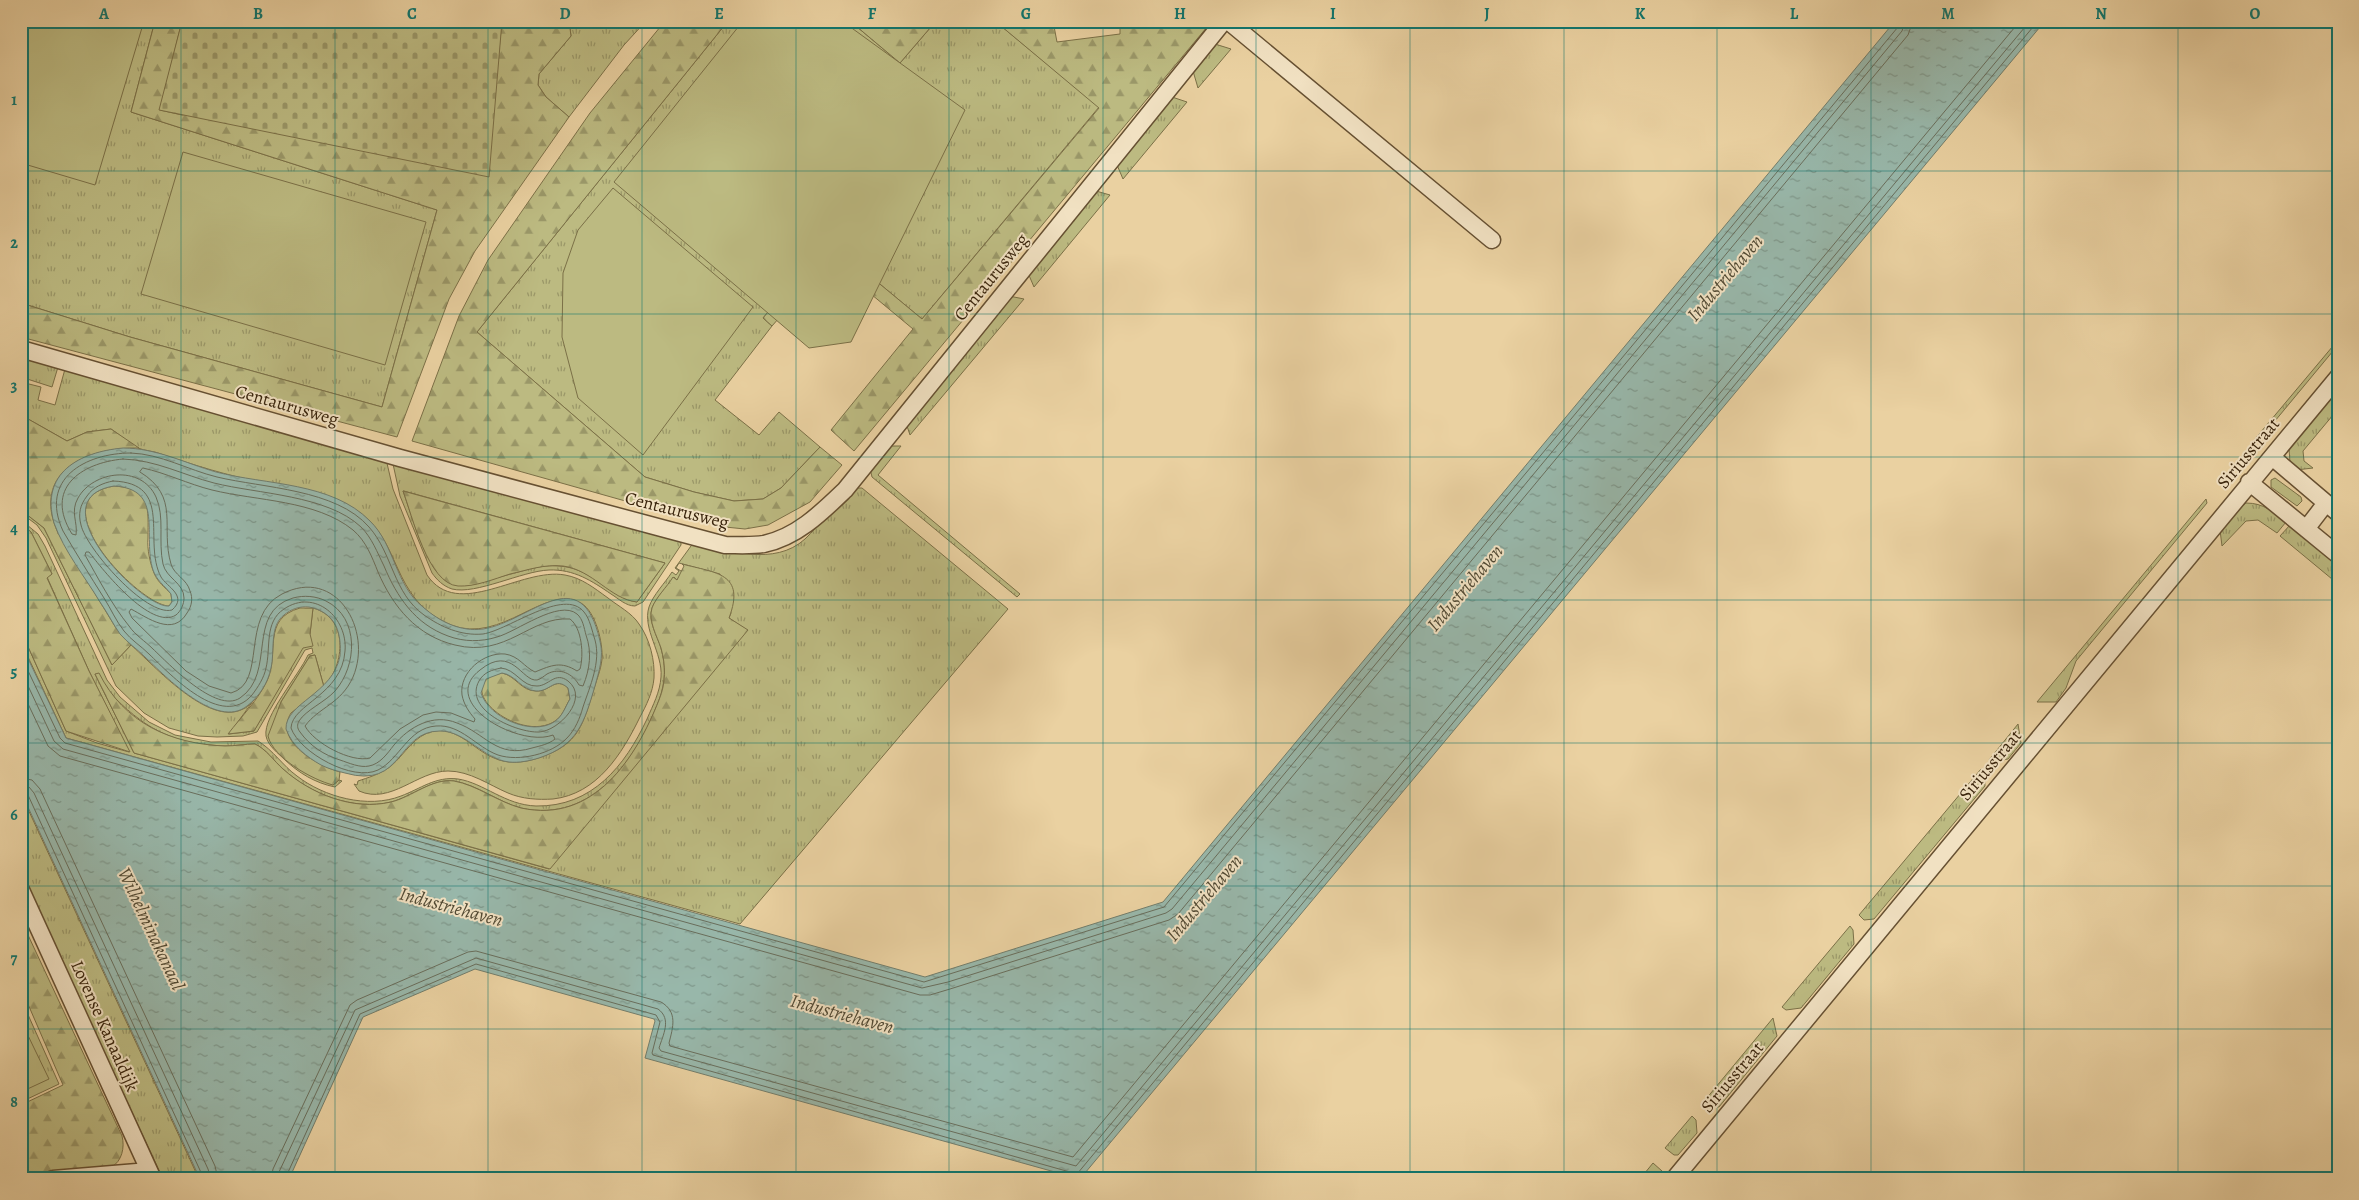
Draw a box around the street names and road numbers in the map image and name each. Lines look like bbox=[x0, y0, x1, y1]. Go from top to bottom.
street label: Centaurusweg bbox=[948, 228, 1034, 326]
street label: Centaurusweg bbox=[233, 379, 341, 431]
street label: Siriusstraat bbox=[2211, 412, 2285, 494]
street label: Centaurusweg bbox=[623, 486, 731, 534]
street label: Siriusstraat bbox=[1953, 724, 2027, 806]
street label: Lovense Kanaaldijk bbox=[65, 957, 145, 1095]
street label: Siriusstraat bbox=[1695, 1036, 1769, 1118]

